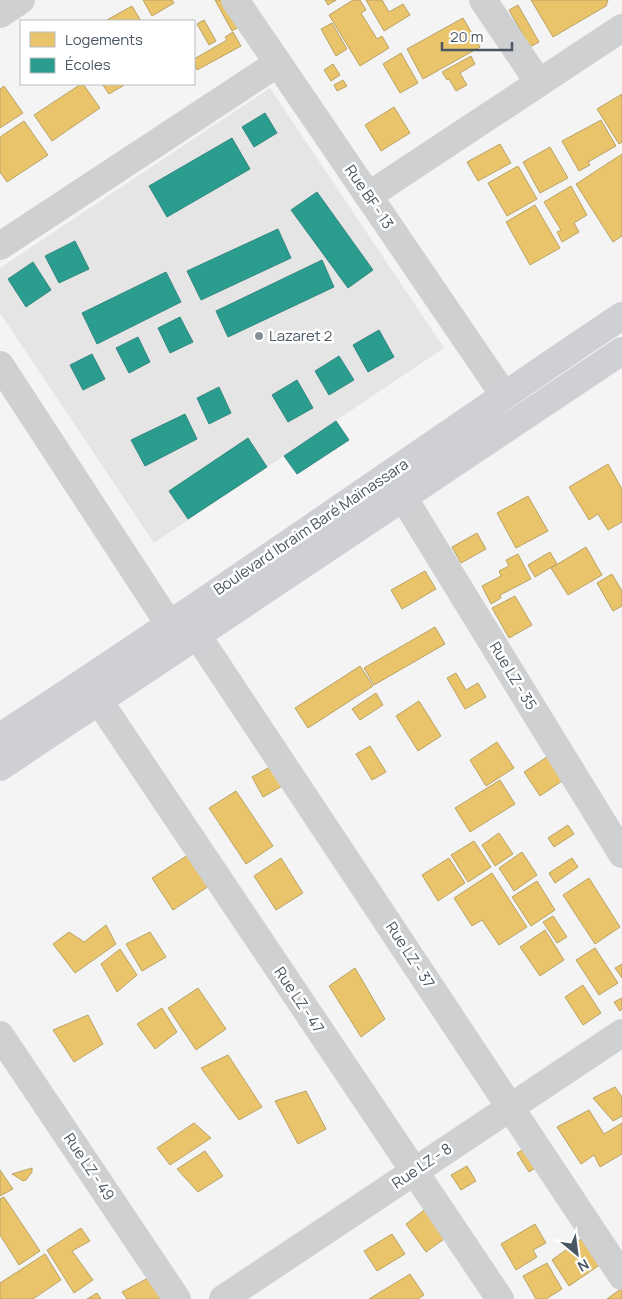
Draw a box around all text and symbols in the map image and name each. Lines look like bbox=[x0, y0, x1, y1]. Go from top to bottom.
legend bbox=[20, 20, 195, 85]
scale bar bbox=[442, 20, 512, 52]
text: 20 m bbox=[450, 26, 483, 47]
text: Logements bbox=[65, 29, 143, 50]
text: Écoles bbox=[65, 54, 111, 75]
street label: Rue BF - 13 bbox=[340, 160, 399, 233]
place label: Lazaret 2 bbox=[269, 325, 332, 346]
marker: Lazaret 2 bbox=[253, 330, 265, 342]
street label: Boulevard Ibraim Baré Maïnassara bbox=[209, 453, 412, 600]
street label: Rue LZ - 35 bbox=[485, 638, 542, 714]
street label: Rue LZ - 37 bbox=[381, 917, 440, 992]
street label: Rue LZ - 47 bbox=[270, 962, 329, 1037]
street label: Rue LZ - 49 bbox=[59, 1129, 120, 1205]
street label: Rue LZ - 8 bbox=[388, 1138, 456, 1193]
north arrow bbox=[552, 1229, 602, 1279]
text: N bbox=[575, 1255, 593, 1277]

